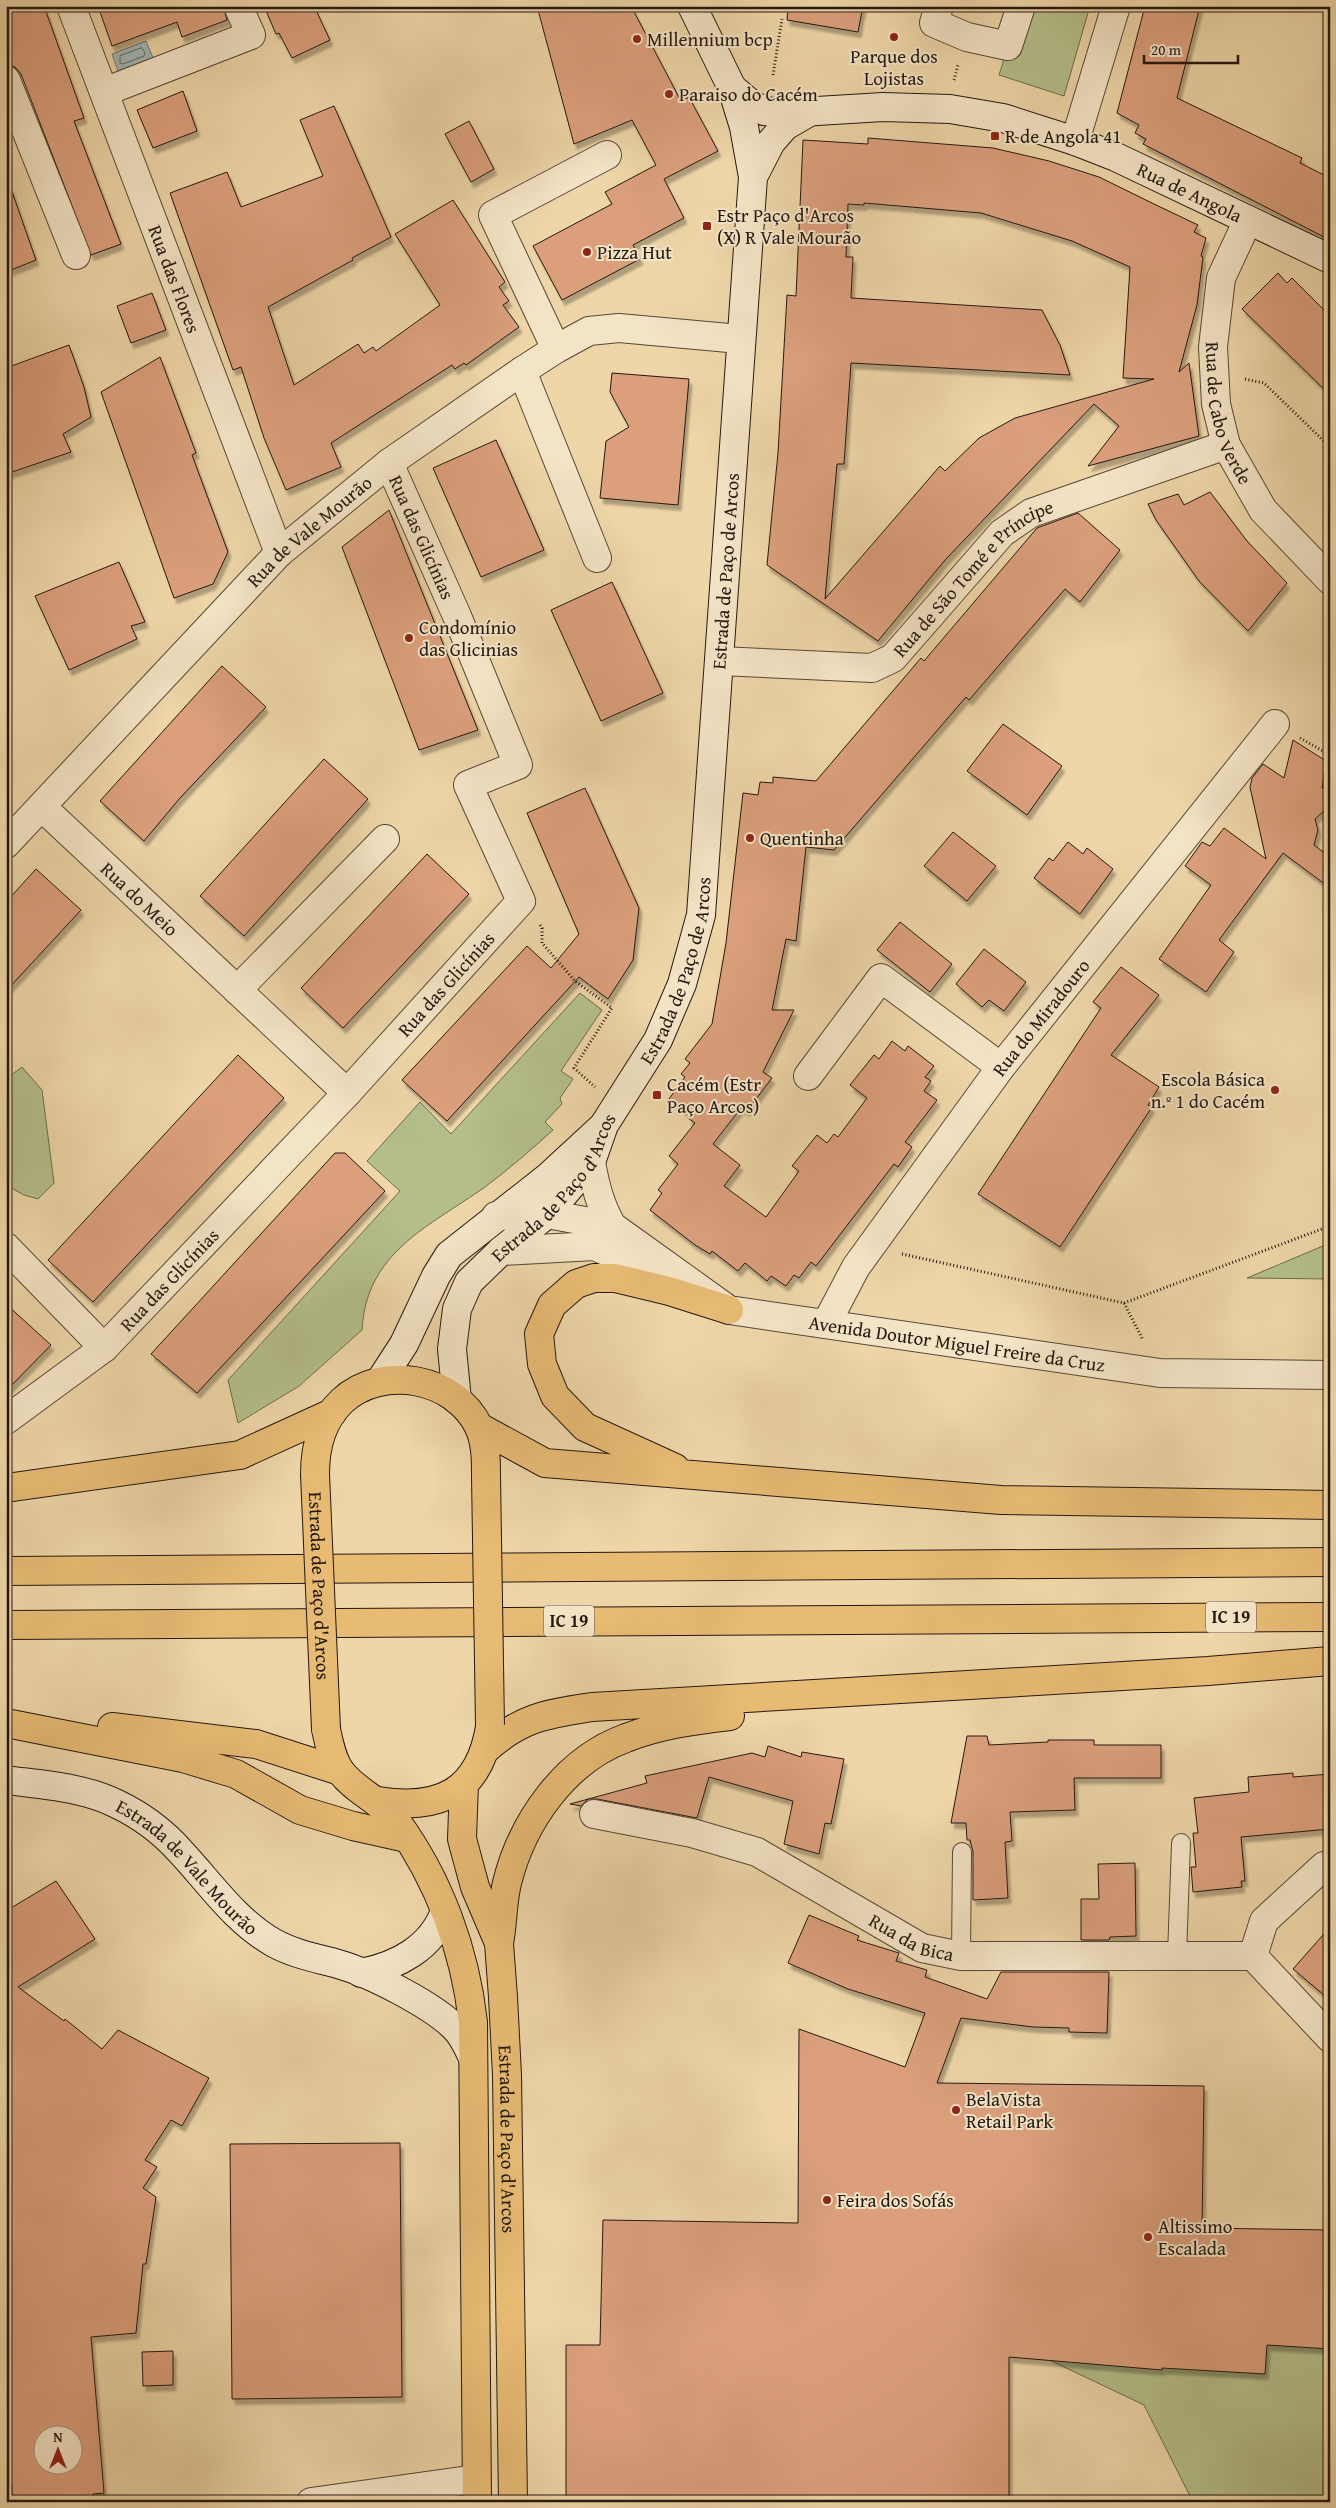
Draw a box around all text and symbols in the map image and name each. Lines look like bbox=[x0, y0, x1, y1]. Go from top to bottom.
place label: Millennium bcp bbox=[647, 25, 773, 53]
marker: Parque dos Lojistas bbox=[888, 31, 900, 43]
scale bar bbox=[1144, 32, 1237, 64]
marker: Millennium bcp bbox=[631, 33, 643, 45]
text: 20 m bbox=[1151, 39, 1182, 60]
place label: Parque dos Lojistas bbox=[850, 42, 938, 92]
place label: Paraiso do Cacém bbox=[679, 80, 818, 108]
marker: Paraiso do Cacém bbox=[663, 88, 675, 100]
place label: R de Angola 41 bbox=[1005, 122, 1122, 150]
marker: R de Angola 41 bbox=[989, 130, 1001, 142]
street label: Rua de Angola bbox=[1133, 155, 1247, 229]
place label: Estr Paço d'Arcos (X) R Vale Mourão bbox=[717, 201, 861, 251]
marker: Estr Paço d'Arcos (X) R Vale Mourão bbox=[701, 220, 713, 232]
street label: Rua das Flores bbox=[142, 221, 208, 337]
place label: Pizza Hut bbox=[597, 238, 672, 266]
marker: Pizza Hut bbox=[581, 246, 593, 258]
street label: Rua de Cabo Verde bbox=[1199, 341, 1260, 489]
street label: Rua de Vale Mourão bbox=[240, 469, 378, 593]
street label: Rua das Glicínias bbox=[382, 470, 462, 604]
street label: Estrada de Paço de Arcos bbox=[704, 472, 746, 670]
street label: Rua de São Tomé e Príncipe bbox=[886, 492, 1057, 663]
place label: Condomínio das Glicinias bbox=[419, 613, 518, 663]
marker: Condomínio das Glicinias bbox=[403, 632, 415, 644]
place label: Quentinha bbox=[760, 824, 844, 852]
marker: Quentinha bbox=[744, 832, 756, 844]
street label: Rua do Meio bbox=[94, 855, 185, 942]
street label: Estrada de Paço de Arcos bbox=[632, 876, 718, 1069]
street label: Rua das Glicínias bbox=[391, 925, 501, 1043]
street label: Rua do Miradouro bbox=[985, 953, 1096, 1082]
place label: Escola Básica n.º 1 do Cacém bbox=[1151, 1065, 1265, 1115]
place label: Cacém (Estr Paço Arcos) bbox=[667, 1070, 761, 1120]
marker: Escola Básica n.º 1 do Cacém bbox=[1269, 1084, 1281, 1096]
marker: Cacém (Estr Paço Arcos) bbox=[651, 1089, 663, 1101]
street label: Estrada de Paço d'Arcos bbox=[484, 1107, 622, 1268]
street label: Rua das Glicínias bbox=[113, 1222, 225, 1338]
street label: Avenida Doutor Miguel Freire da Cruz bbox=[807, 1308, 1107, 1379]
street label: Estrada de Paço d'Arcos bbox=[302, 1491, 338, 1681]
road number: IC 19 bbox=[1206, 1601, 1256, 1632]
road number: IC 19 bbox=[544, 1605, 594, 1636]
street label: Estrada de Vale Mourão bbox=[111, 1792, 264, 1941]
street label: Rua da Bica bbox=[864, 1906, 956, 1968]
street label: Estrada de Paço d'Arcos bbox=[491, 2044, 523, 2233]
place label: BelaVista Retail Park bbox=[966, 2085, 1053, 2135]
marker: BelaVista Retail Park bbox=[950, 2104, 962, 2116]
place label: Feira dos Sofás bbox=[837, 2186, 954, 2214]
marker: Feira dos Sofás bbox=[821, 2194, 833, 2206]
place label: Altissimo Escalada bbox=[1158, 2212, 1233, 2262]
marker: Altissimo Escalada bbox=[1142, 2231, 1154, 2243]
north arrow bbox=[32, 2426, 82, 2476]
text: N bbox=[53, 2427, 63, 2447]

